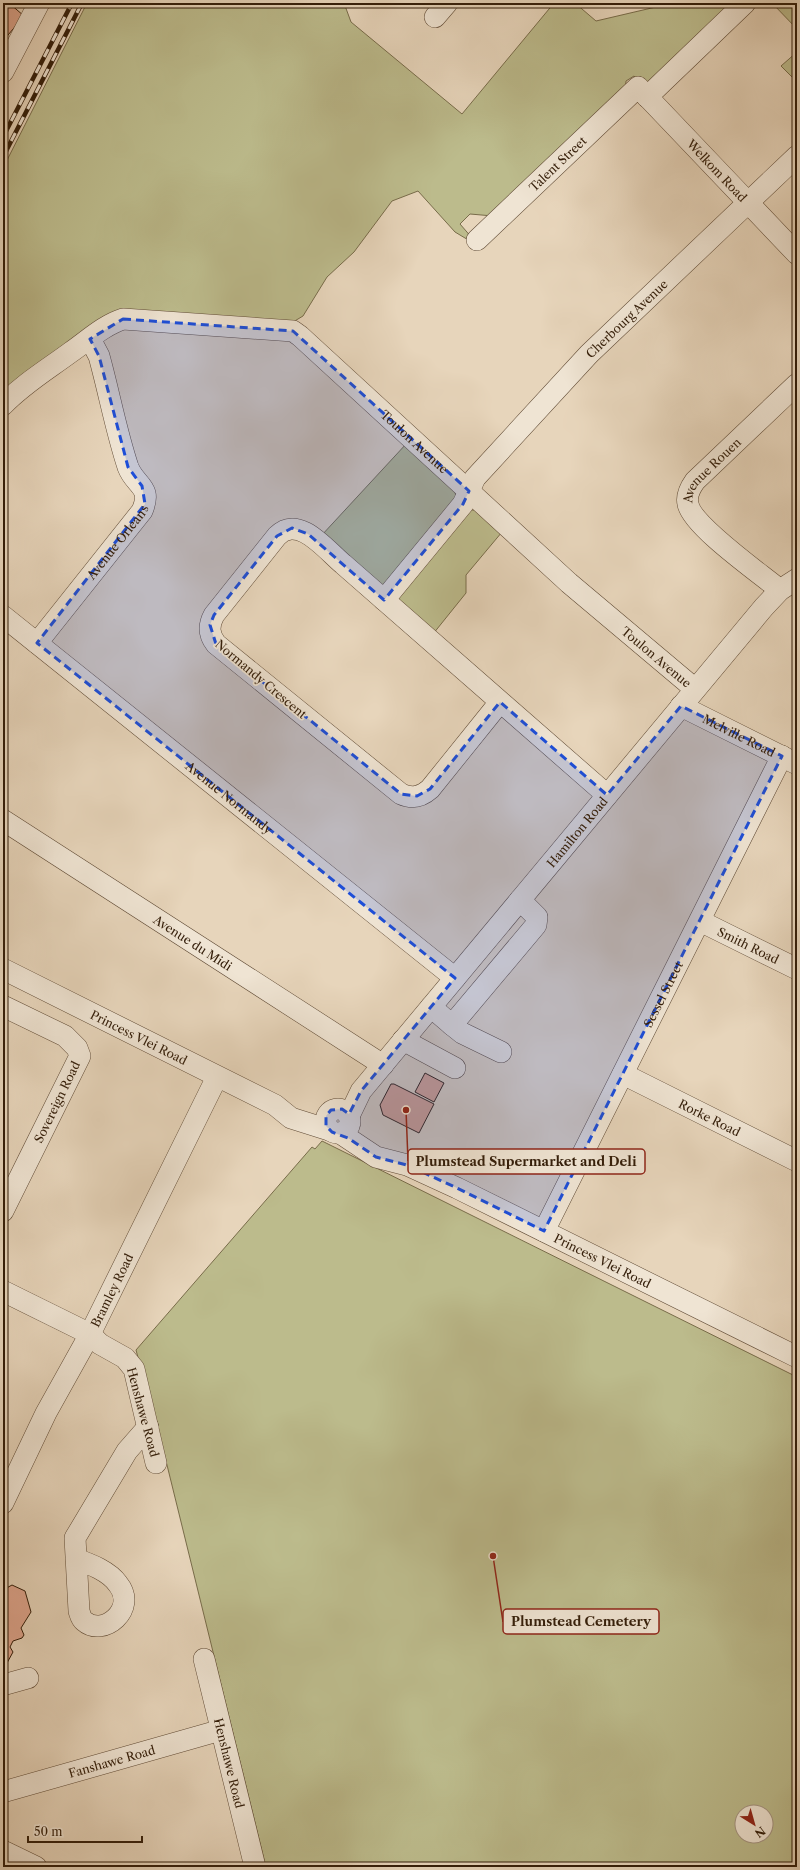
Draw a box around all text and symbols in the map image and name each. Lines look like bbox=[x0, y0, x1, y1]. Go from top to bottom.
street label: Talent Street bbox=[526, 132, 590, 194]
street label: Welkom Road bbox=[683, 135, 751, 205]
street label: Cherbourg Avenue bbox=[582, 276, 671, 361]
street label: Toulon Avenue bbox=[378, 407, 452, 476]
street label: Avenue Rouen bbox=[680, 434, 744, 504]
street label: Avenue Orleans bbox=[83, 503, 151, 583]
street label: Toulon Avenue bbox=[619, 623, 695, 691]
street label: Normandy Crescent bbox=[212, 636, 310, 722]
street label: Melville Road bbox=[700, 711, 778, 760]
street label: Avenue Normandy bbox=[182, 757, 276, 837]
street label: Hamilton Road bbox=[543, 793, 611, 870]
street label: Avenue du Midi bbox=[150, 911, 235, 973]
street label: Smith Road bbox=[715, 923, 782, 967]
street label: Sessel Street bbox=[640, 958, 686, 1030]
street label: Princess Vlei Road bbox=[88, 1006, 190, 1068]
street label: Sovereign Road bbox=[31, 1058, 84, 1145]
street label: Rorke Road bbox=[676, 1096, 744, 1139]
callout: Plumstead Supermarket and Deli bbox=[408, 1149, 645, 1174]
text: Plumstead Supermarket and Deli bbox=[415, 1153, 637, 1169]
street label: Princess Vlei Road bbox=[552, 1230, 654, 1291]
street label: Bramley Road bbox=[87, 1250, 136, 1329]
street label: Henshawe Road bbox=[124, 1366, 162, 1459]
callout: Plumstead Cemetery bbox=[503, 1609, 659, 1634]
text: Plumstead Cemetery bbox=[511, 1613, 652, 1629]
street label: Henshawe Road bbox=[211, 1716, 248, 1810]
street label: Fanshawe Road bbox=[67, 1741, 157, 1781]
north arrow bbox=[734, 1804, 774, 1844]
scale bar bbox=[28, 1818, 142, 1844]
text: 50 m bbox=[34, 1824, 63, 1839]
text: N bbox=[752, 1824, 768, 1841]

